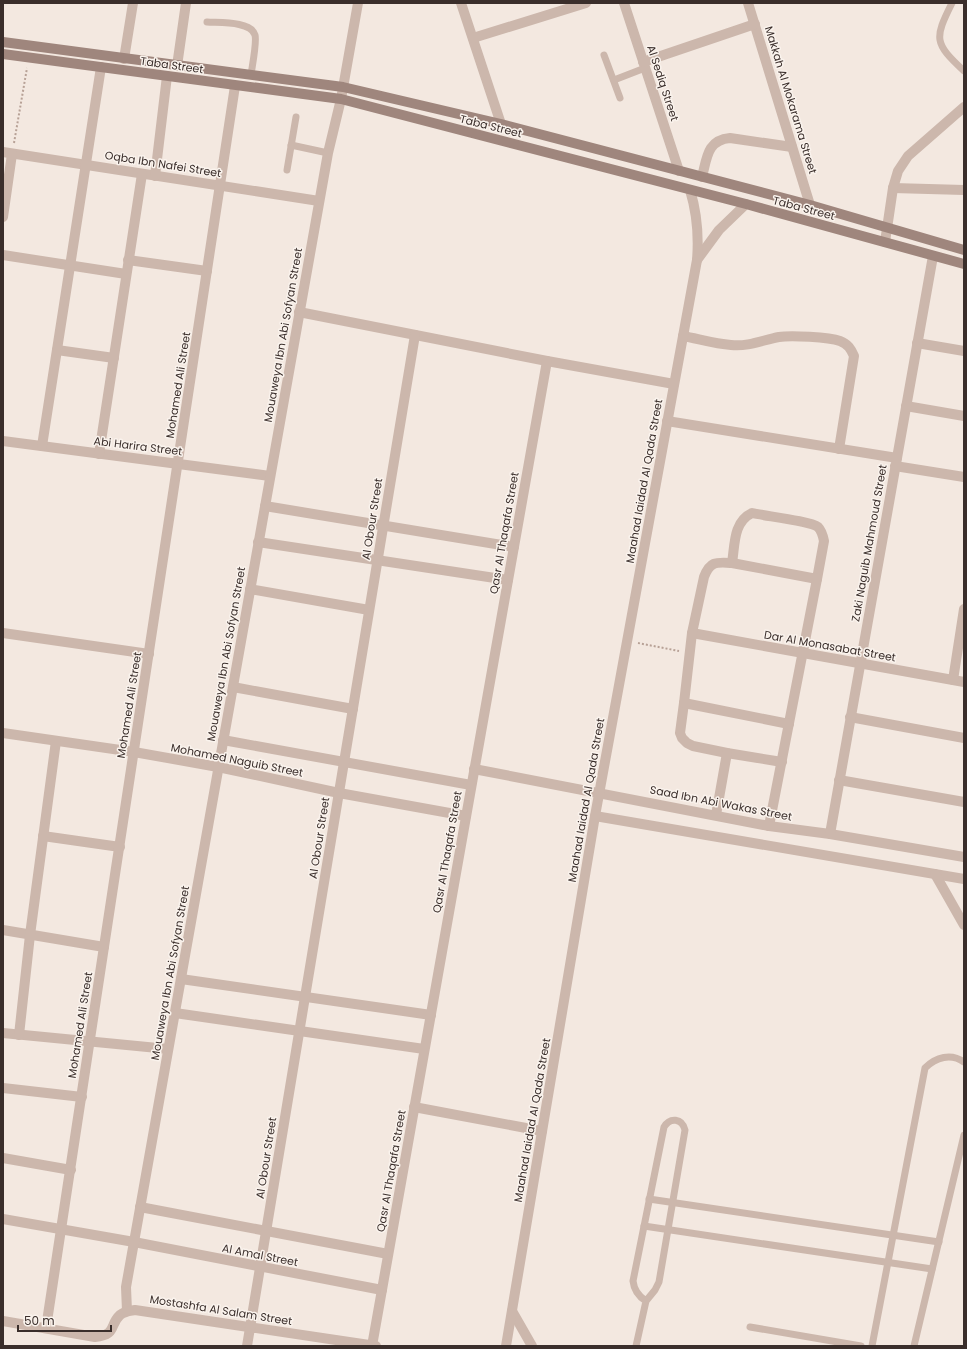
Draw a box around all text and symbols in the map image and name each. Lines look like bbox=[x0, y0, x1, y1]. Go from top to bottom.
street label: Makkah Al Mokarama Street bbox=[761, 24, 821, 176]
street label: Al Sediq Street bbox=[643, 43, 683, 123]
street label: Taba Street bbox=[139, 53, 205, 77]
street label: Taba Street bbox=[458, 111, 524, 141]
street label: Oqba Ibn Nafei Street bbox=[104, 147, 222, 181]
street label: Taba Street bbox=[771, 192, 837, 224]
street label: Mouaweya Ibn Abi Sofyan Street bbox=[260, 246, 306, 424]
street label: Mohamed Ali Street bbox=[162, 331, 194, 439]
street label: Maahad Iaidad Al Qada Street bbox=[622, 398, 666, 564]
street label: Abi Harira Street bbox=[93, 433, 183, 459]
street label: Zaki Naguib Mahmoud Street bbox=[847, 463, 891, 623]
street label: Qasr Al Thaqafa Street bbox=[485, 471, 523, 595]
street label: Al Obour Street bbox=[358, 477, 386, 561]
street label: Mouaweya Ibn Abi Sofyan Street bbox=[203, 565, 249, 743]
street label: Dar Al Monasabat Street bbox=[763, 627, 897, 665]
street label: Mohamed Ali Street bbox=[113, 651, 145, 759]
street label: Maahad Iaidad Al Qada Street bbox=[564, 717, 608, 883]
street label: Mohamed Naguib Street bbox=[169, 739, 305, 781]
street label: Saad Ibn Abi Wakas Street bbox=[649, 781, 793, 825]
street label: Qasr Al Thaqafa Street bbox=[428, 790, 466, 914]
street label: Al Obour Street bbox=[305, 796, 333, 880]
street label: Mouaweya Ibn Abi Sofyan Street bbox=[147, 884, 193, 1062]
street label: Mohamed Ali Street bbox=[64, 971, 96, 1079]
street label: Maahad Iaidad Al Qada Street bbox=[510, 1037, 554, 1203]
street label: Qasr Al Thaqafa Street bbox=[372, 1109, 410, 1233]
street label: Al Obour Street bbox=[252, 1116, 280, 1200]
street label: Al Amal Street bbox=[221, 1240, 299, 1270]
street label: Mostashfa Al Salam Street bbox=[149, 1291, 293, 1329]
scale bar bbox=[18, 1307, 111, 1333]
text: 50 m bbox=[24, 1312, 55, 1329]

